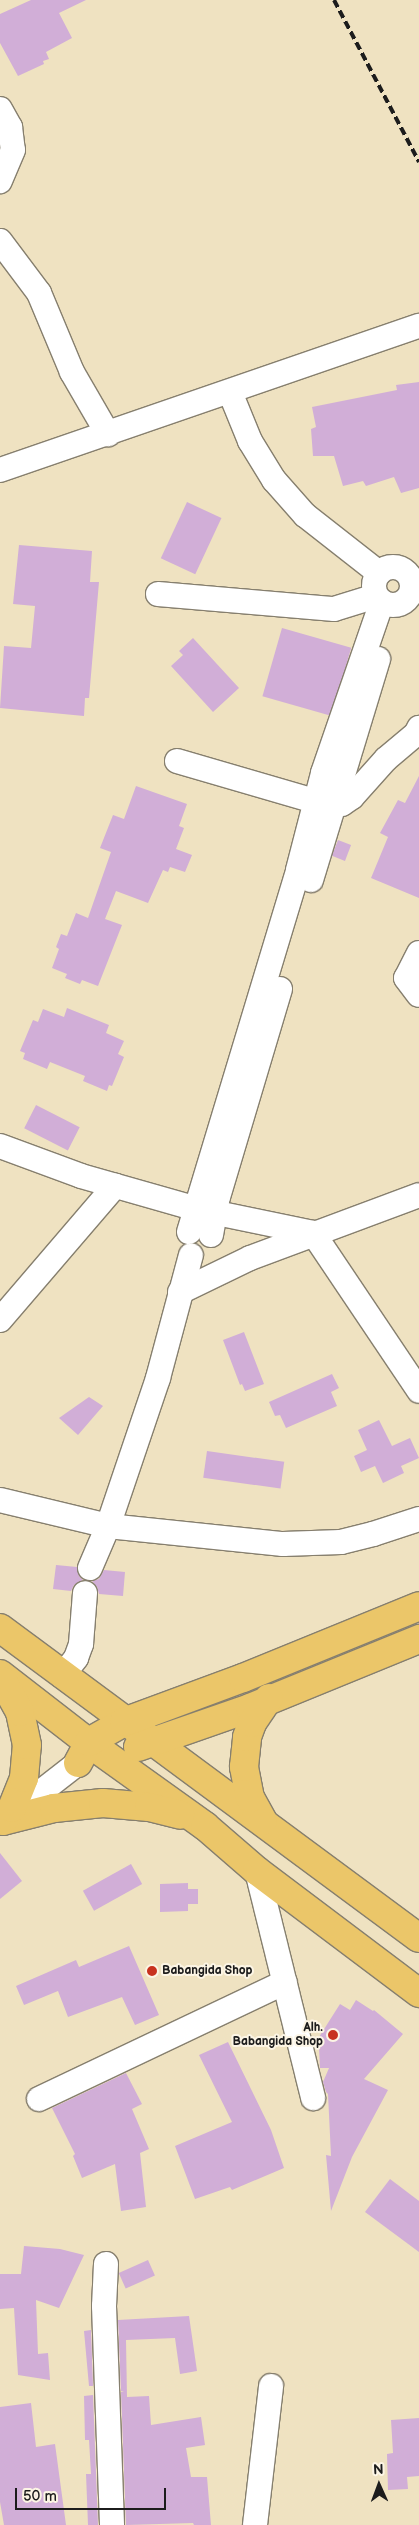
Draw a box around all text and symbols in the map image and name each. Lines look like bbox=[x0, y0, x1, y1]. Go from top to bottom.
place label: Babangida Shop bbox=[162, 1964, 252, 1978]
marker: Babangida Shop bbox=[146, 1965, 158, 1977]
place label: Alh. Babangida Shop bbox=[233, 2021, 323, 2049]
marker: Alh. Babangida Shop bbox=[327, 2029, 339, 2041]
north arrow bbox=[354, 2460, 404, 2510]
text: N bbox=[373, 2461, 384, 2478]
scale bar bbox=[18, 2478, 169, 2510]
text: 50 m bbox=[23, 2487, 57, 2506]

